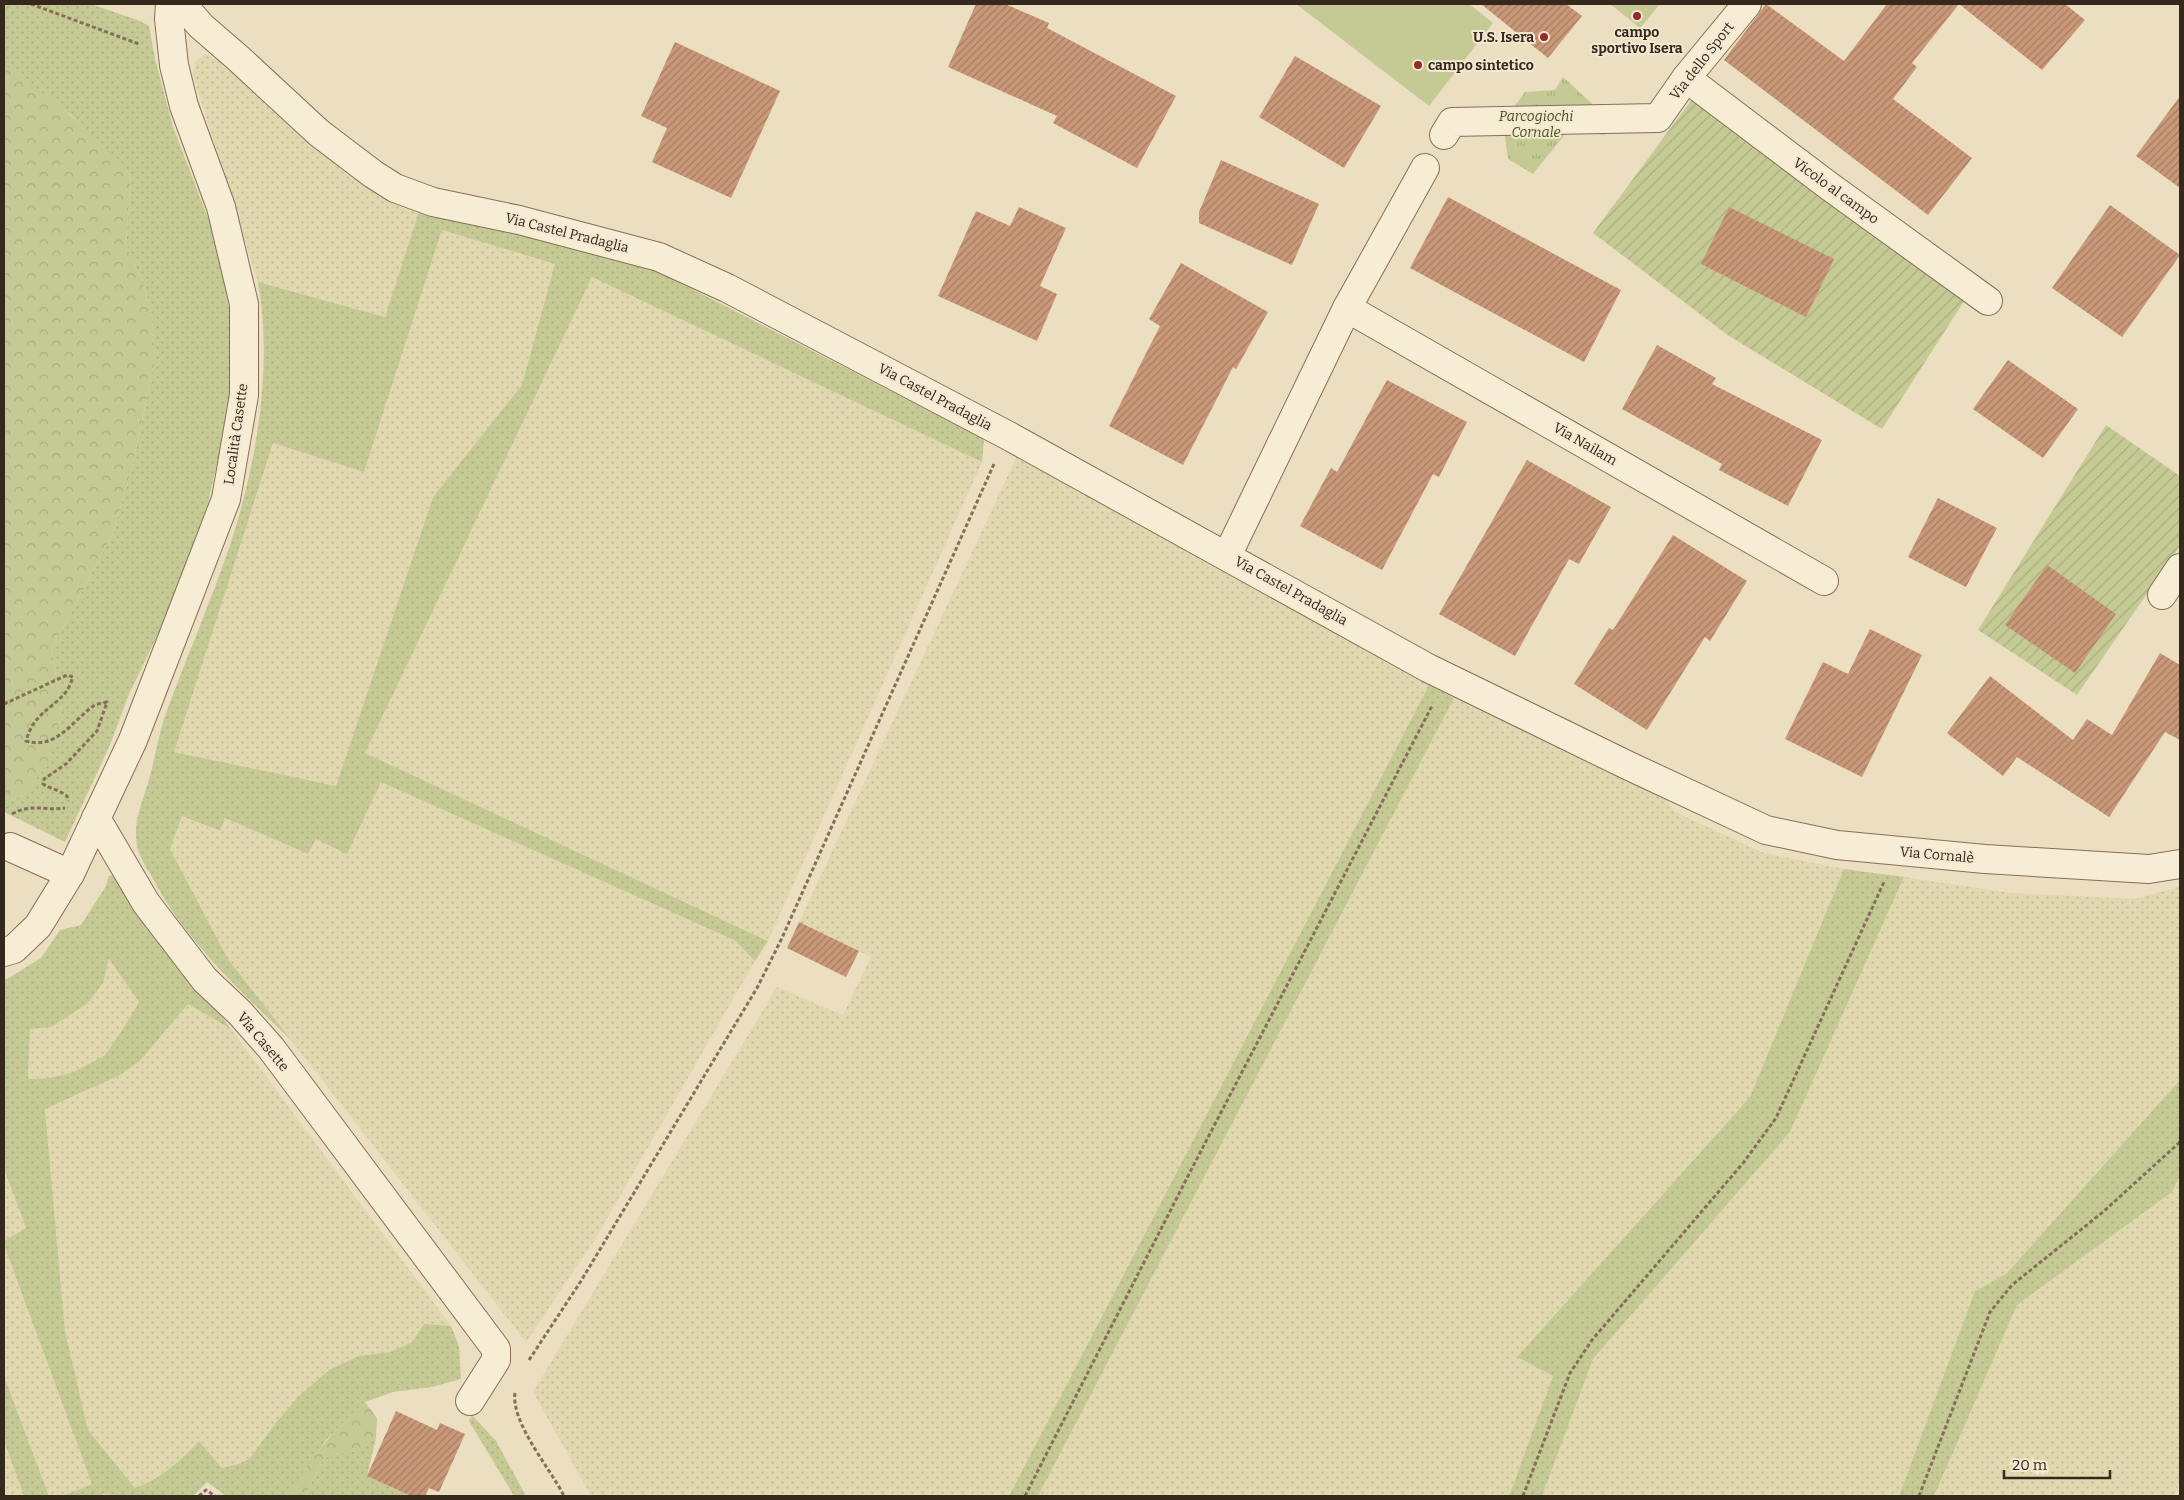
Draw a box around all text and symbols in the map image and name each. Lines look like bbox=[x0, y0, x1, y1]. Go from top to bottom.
marker: campo sportivo Isera bbox=[1631, 10, 1643, 22]
street label: Via dello Sport bbox=[1666, 19, 1738, 103]
place label: campo sportivo Isera bbox=[1591, 24, 1683, 57]
place label: U.S. Isera bbox=[1473, 29, 1534, 46]
marker: U.S. Isera bbox=[1538, 31, 1550, 43]
place label: campo sintetico bbox=[1428, 57, 1534, 74]
marker: campo sintetico bbox=[1412, 59, 1424, 71]
park label: Parcogiochi Cornale bbox=[1499, 108, 1573, 141]
street label: Vicolo al campo bbox=[1790, 154, 1882, 228]
street label: Via Castel Pradaglia bbox=[503, 209, 631, 257]
street label: Via Castel Pradaglia bbox=[875, 360, 995, 434]
street label: Località Casette bbox=[220, 382, 252, 486]
street label: Via Nailam bbox=[1550, 419, 1621, 469]
street label: Via Castel Pradaglia bbox=[1231, 553, 1351, 629]
street label: Via Cornalè bbox=[1899, 843, 1975, 867]
street label: Via Casette bbox=[233, 1009, 293, 1075]
scale bar bbox=[2004, 1448, 2110, 1480]
text: 20 m bbox=[2012, 1456, 2048, 1474]

